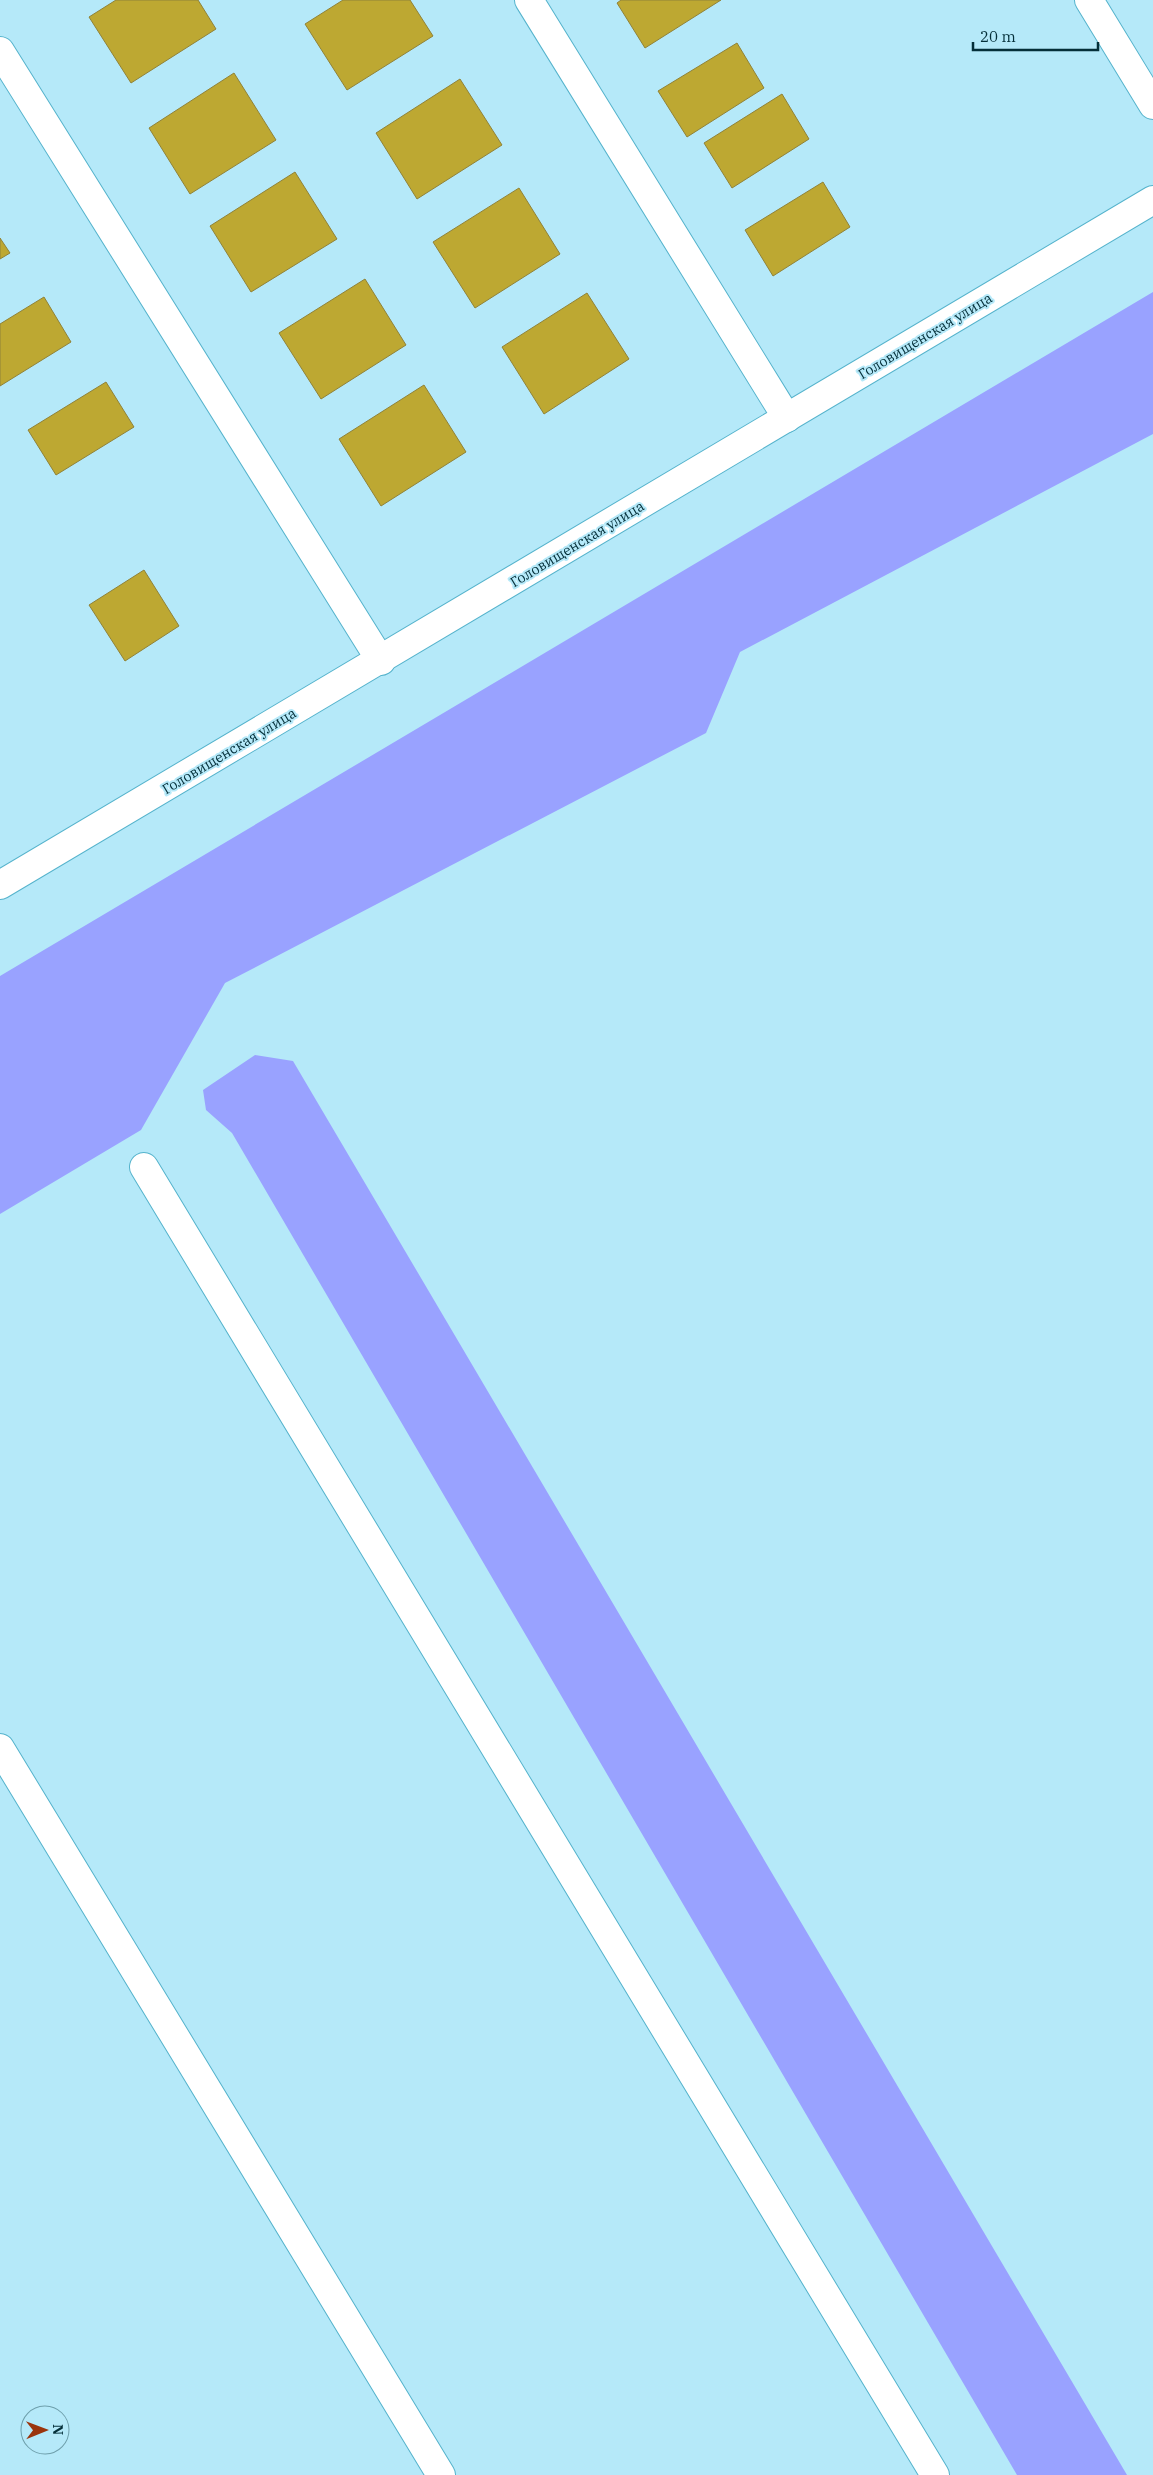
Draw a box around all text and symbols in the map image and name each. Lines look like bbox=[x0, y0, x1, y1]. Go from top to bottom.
scale bar bbox=[973, 20, 1098, 52]
text: 20 m bbox=[980, 27, 1016, 46]
street label: Головищенская улица bbox=[855, 289, 996, 383]
street label: Головищенская улица bbox=[507, 497, 648, 591]
street label: Головищенская улица bbox=[159, 704, 300, 798]
north arrow bbox=[20, 2405, 70, 2455]
text: N bbox=[49, 2424, 67, 2435]

